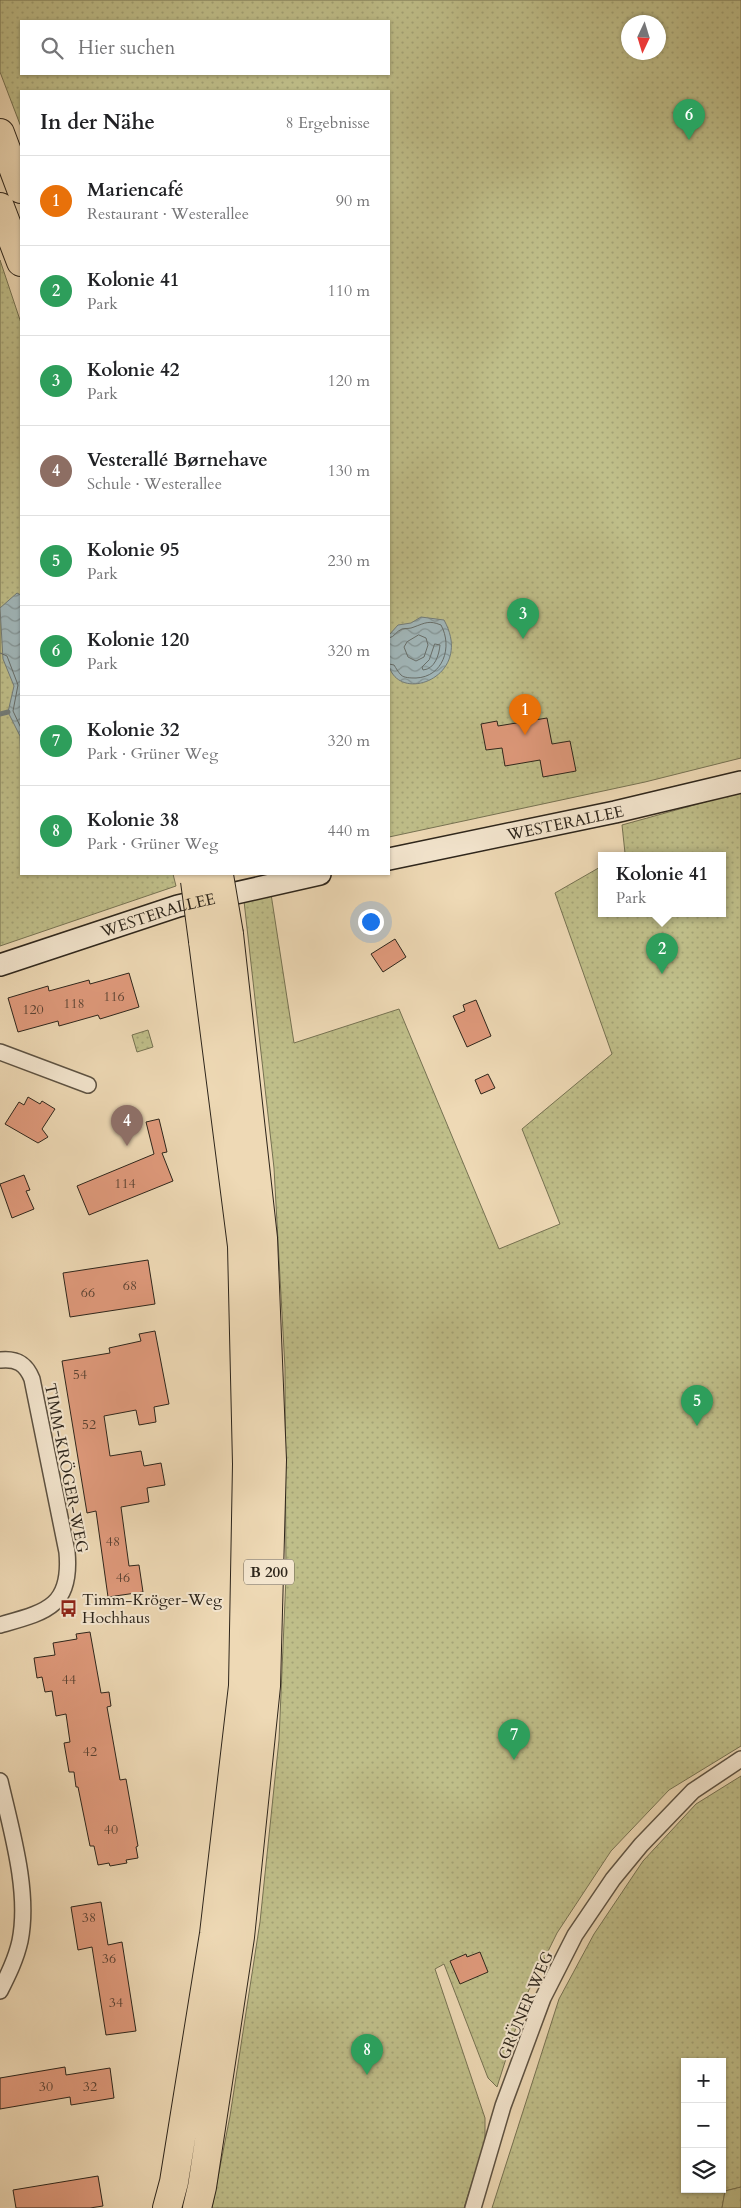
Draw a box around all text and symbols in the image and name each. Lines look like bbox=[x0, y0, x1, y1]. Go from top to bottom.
north arrow bbox=[621, 15, 666, 60]
search box bbox=[20, 20, 390, 75]
icon: search bbox=[38, 34, 66, 62]
text: Hier suchen bbox=[78, 35, 175, 61]
pin: 6 bbox=[673, 99, 705, 140]
text: In der Nähe bbox=[40, 108, 155, 137]
text: 8 Ergebnisse bbox=[285, 112, 370, 134]
text: Mariencafé bbox=[87, 177, 184, 203]
text: 1 bbox=[52, 190, 60, 212]
text: 90 m bbox=[336, 190, 370, 212]
text: Restaurant · Westerallee bbox=[87, 203, 249, 225]
text: Kolonie 41 bbox=[87, 267, 180, 293]
text: 2 bbox=[52, 280, 60, 302]
text: 110 m bbox=[328, 280, 370, 302]
text: Park bbox=[87, 293, 118, 315]
text: Kolonie 42 bbox=[87, 357, 180, 383]
text: 3 bbox=[52, 370, 60, 392]
text: 120 m bbox=[328, 370, 370, 392]
text: Park bbox=[87, 383, 118, 405]
text: Vesterallé Børnehave bbox=[87, 447, 268, 473]
text: 4 bbox=[52, 460, 60, 482]
text: 130 m bbox=[328, 460, 370, 482]
text: Schule · Westerallee bbox=[87, 473, 222, 495]
text: Kolonie 95 bbox=[87, 537, 180, 563]
text: 5 bbox=[52, 550, 60, 572]
text: 230 m bbox=[328, 550, 370, 572]
text: Park bbox=[87, 563, 118, 585]
pin: 3 bbox=[507, 598, 539, 639]
text: Kolonie 120 bbox=[87, 627, 189, 653]
text: 6 bbox=[52, 640, 60, 662]
text: 320 m bbox=[328, 640, 370, 662]
text: Park bbox=[87, 653, 118, 675]
pin: 1 bbox=[509, 694, 541, 735]
text: Kolonie 32 bbox=[87, 717, 180, 743]
text: 7 bbox=[52, 730, 60, 752]
text: 320 m bbox=[328, 730, 370, 752]
text: Park · Grüner Weg bbox=[87, 743, 218, 765]
street label: WESTERALLEE bbox=[504, 800, 626, 846]
text: Kolonie 38 bbox=[87, 807, 180, 833]
text: 8 bbox=[52, 820, 60, 842]
text: 440 m bbox=[328, 820, 370, 842]
text: Park · Grüner Weg bbox=[87, 833, 218, 855]
popup bbox=[598, 852, 726, 917]
text: Kolonie 41 bbox=[616, 861, 708, 887]
text: Park bbox=[616, 887, 646, 909]
street label: WESTERALLEE bbox=[97, 888, 218, 943]
your location bbox=[358, 909, 384, 935]
pin: 2 bbox=[646, 933, 678, 974]
house number: 116 bbox=[103, 987, 125, 1006]
house number: 118 bbox=[63, 994, 85, 1013]
house number: 120 bbox=[22, 1000, 44, 1019]
pin: 4 bbox=[111, 1105, 143, 1146]
house number: 114 bbox=[114, 1174, 136, 1193]
house number: 68 bbox=[123, 1276, 137, 1295]
house number: 66 bbox=[81, 1283, 95, 1302]
house number: 54 bbox=[73, 1365, 87, 1384]
street label: TIMM-KRÖGER-WEG bbox=[39, 1382, 93, 1555]
pin: 5 bbox=[681, 1385, 713, 1426]
house number: 52 bbox=[82, 1415, 96, 1434]
house number: 48 bbox=[106, 1532, 120, 1551]
road number: B 200 bbox=[244, 1560, 294, 1584]
house number: 46 bbox=[116, 1568, 130, 1587]
place label: Timm-Kröger-Weg Hochhaus bbox=[82, 1589, 222, 1629]
bus stop icon: Timm-Kröger-Weg Hochhaus bbox=[58, 1598, 78, 1618]
house number: 44 bbox=[62, 1670, 76, 1689]
pin: 7 bbox=[498, 1719, 530, 1760]
house number: 42 bbox=[83, 1742, 97, 1761]
house number: 40 bbox=[104, 1820, 118, 1839]
house number: 38 bbox=[82, 1908, 96, 1927]
street label: GRÜNER WEG bbox=[493, 1947, 559, 2063]
house number: 36 bbox=[102, 1949, 116, 1968]
house number: 34 bbox=[109, 1993, 123, 2012]
pin: 8 bbox=[351, 2034, 383, 2075]
map controls bbox=[681, 2058, 726, 2193]
button: + bbox=[681, 2058, 726, 2103]
house number: 30 bbox=[39, 2077, 53, 2096]
house number: 32 bbox=[83, 2077, 97, 2096]
button: − bbox=[681, 2103, 726, 2148]
button: layers bbox=[681, 2148, 726, 2193]

